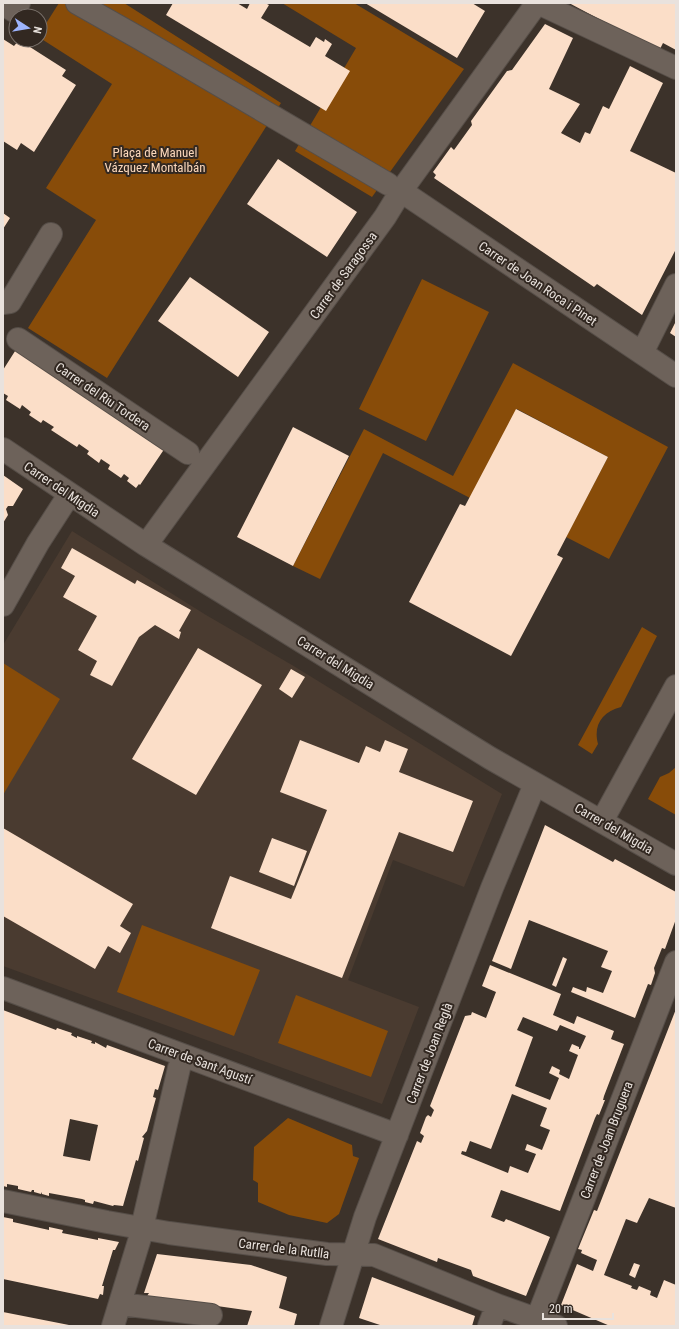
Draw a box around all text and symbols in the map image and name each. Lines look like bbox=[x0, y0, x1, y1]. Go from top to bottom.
north arrow bbox=[8, 8, 48, 48]
text: N bbox=[30, 25, 44, 35]
park label: Plaça de Manuel Vázquez Montalbán bbox=[104, 145, 206, 175]
street label: Carrer de Saragossa bbox=[307, 229, 380, 322]
street label: Carrer de Joan Roca i Pinet bbox=[476, 238, 600, 329]
street label: Carrer del Riu Tordera bbox=[53, 359, 153, 434]
street label: Carrer del Migdia bbox=[21, 459, 102, 520]
street label: Carrer del Migdia bbox=[295, 633, 377, 692]
street label: Carrer del Migdia bbox=[572, 800, 656, 857]
street label: Carrer de Joan Reglà bbox=[403, 1001, 456, 1106]
street label: Carrer de Sant Agustí bbox=[146, 1036, 255, 1087]
street label: Carrer de Joan Bruguera bbox=[577, 1079, 636, 1201]
street label: Carrer de la Rutlla bbox=[238, 1235, 330, 1262]
scale bar bbox=[543, 1295, 613, 1321]
text: 20 m bbox=[549, 1302, 573, 1316]

